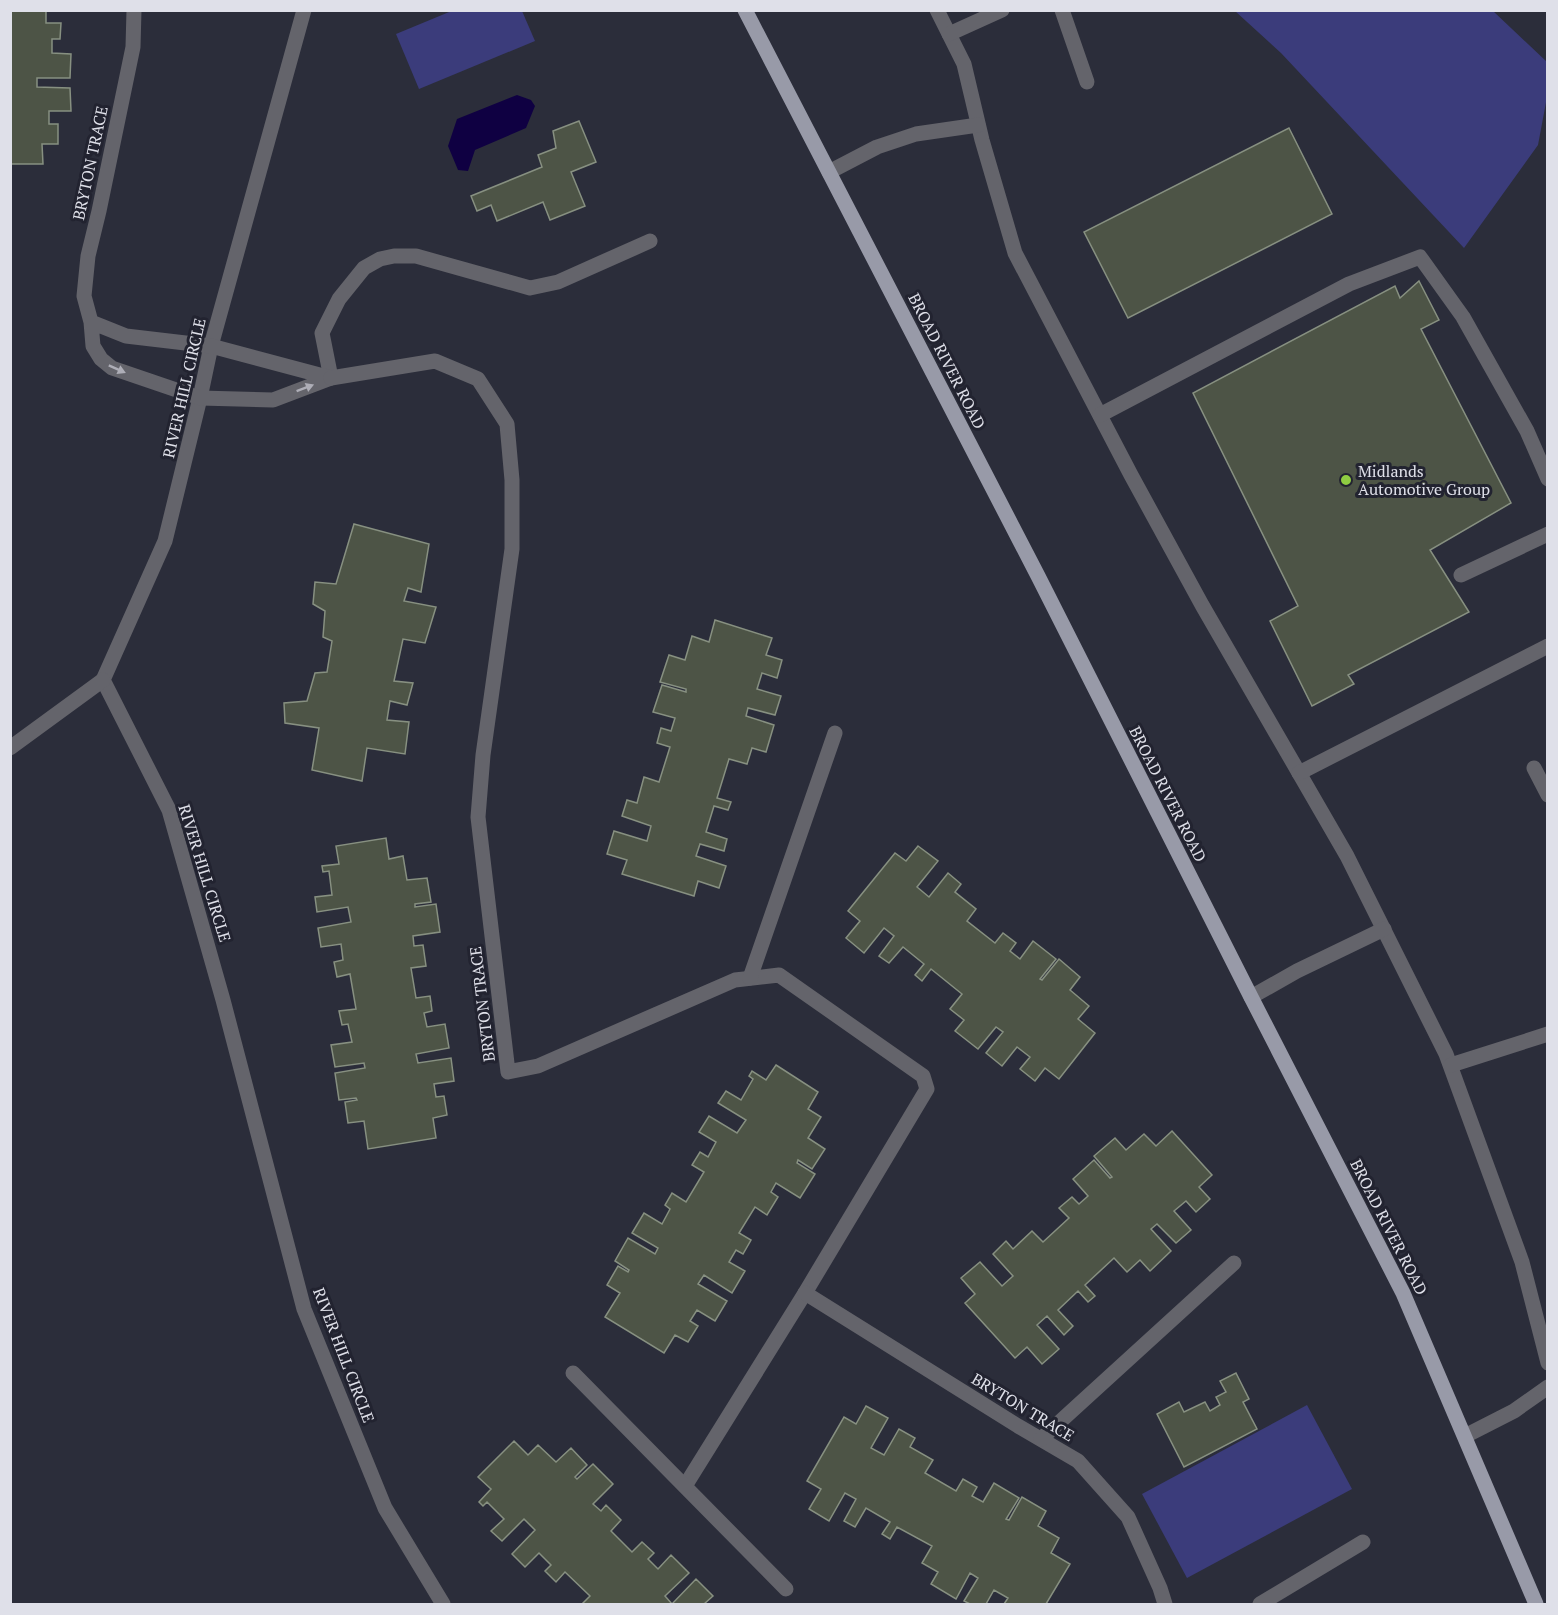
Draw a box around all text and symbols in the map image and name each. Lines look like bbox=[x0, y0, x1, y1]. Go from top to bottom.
street label: BRYTON TRACE bbox=[67, 104, 113, 222]
street label: BROAD RIVER ROAD bbox=[903, 289, 991, 433]
street label: RIVER HILL CIRCLE bbox=[157, 316, 211, 460]
one-way arrow bbox=[109, 364, 127, 374]
one-way arrow bbox=[296, 383, 314, 393]
place label: Midlands Automotive Group bbox=[1358, 460, 1490, 500]
marker: Midlands Automotive Group bbox=[1339, 473, 1353, 487]
street label: BROAD RIVER ROAD bbox=[1124, 722, 1212, 866]
street label: RIVER HILL CIRCLE bbox=[174, 801, 236, 945]
street label: BRYTON TRACE bbox=[464, 945, 500, 1063]
street label: BROAD RIVER ROAD bbox=[1345, 1155, 1433, 1299]
street label: RIVER HILL CIRCLE bbox=[308, 1284, 380, 1426]
street label: BRYTON TRACE bbox=[968, 1368, 1078, 1446]

